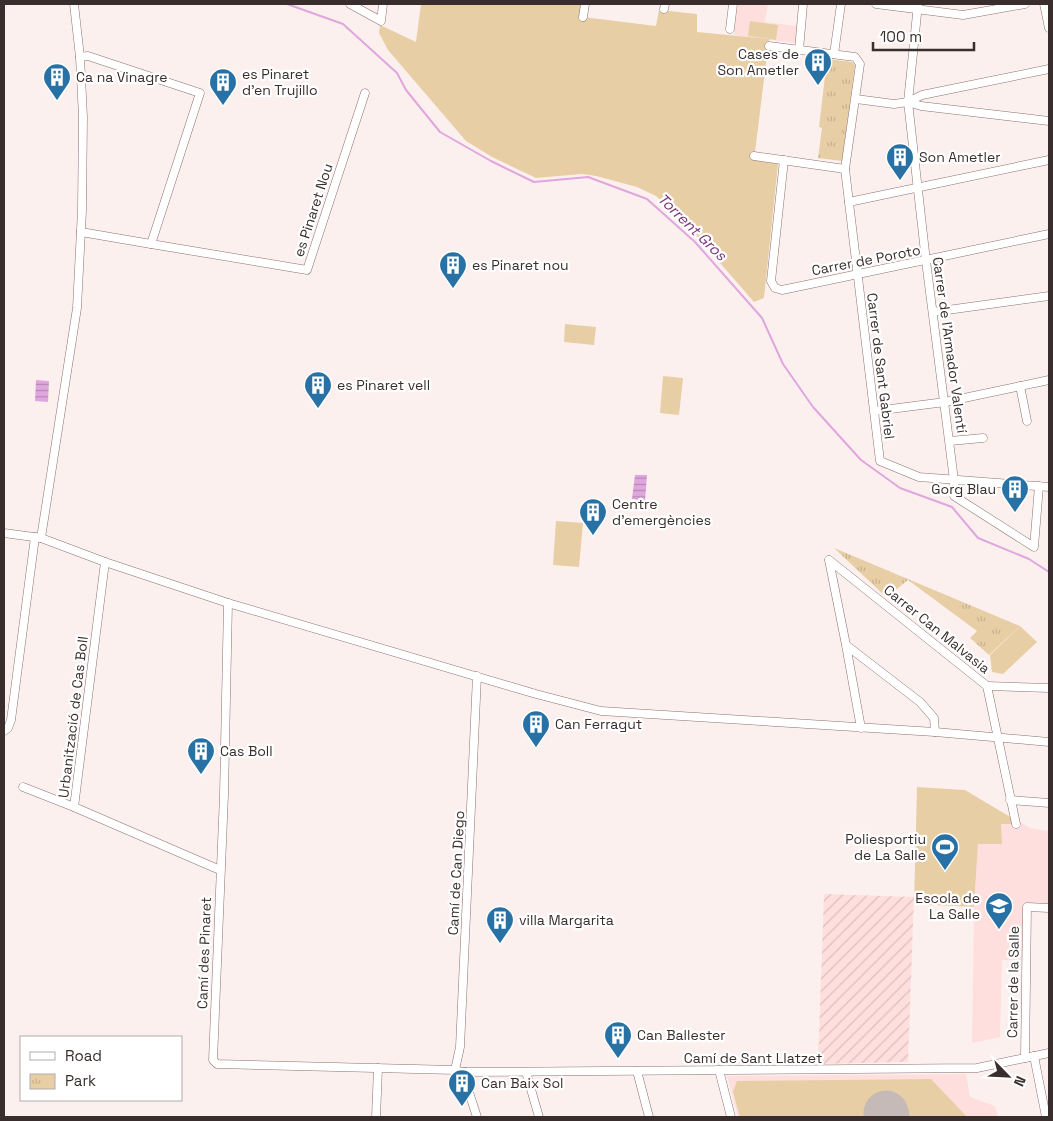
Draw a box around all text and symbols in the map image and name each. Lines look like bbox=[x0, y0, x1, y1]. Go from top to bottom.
scale bar bbox=[873, 20, 974, 52]
text: 100 m bbox=[880, 27, 922, 46]
place label: Cases de Son Ametler bbox=[717, 45, 799, 79]
building icon: Cases de Son Ametler bbox=[803, 47, 833, 86]
building icon: Ca na Vinagre bbox=[42, 62, 72, 101]
place label: es Pinaret d'en Trujillo bbox=[242, 65, 318, 99]
building icon: es Pinaret d'en Trujillo bbox=[208, 67, 238, 106]
place label: Ca na Vinagre bbox=[76, 68, 168, 86]
building icon: Son Ametler bbox=[885, 142, 915, 181]
place label: Son Ametler bbox=[919, 148, 1001, 166]
street label: es Pinaret Nou bbox=[289, 161, 337, 259]
water label: Torrent Gros bbox=[654, 189, 732, 265]
street label: Carrer de Poroto bbox=[810, 241, 922, 279]
building icon: es Pinaret nou bbox=[438, 250, 468, 289]
place label: es Pinaret nou bbox=[472, 256, 569, 274]
street label: Carrer de l'Armador Valentí bbox=[929, 256, 971, 435]
street label: Carrer de Sant Gabriel bbox=[863, 292, 899, 440]
building icon: es Pinaret vell bbox=[303, 370, 333, 409]
place label: es Pinaret vell bbox=[337, 376, 430, 394]
building icon: Gorg Blau bbox=[1000, 474, 1030, 513]
place label: Gorg Blau bbox=[931, 480, 996, 498]
place label: Centre d'emergències bbox=[612, 495, 711, 529]
building icon: Centre d'emergències bbox=[578, 497, 608, 536]
street label: Carrer Can Malvasia bbox=[880, 581, 994, 677]
street label: Urbanització de Cas Boll bbox=[54, 635, 92, 799]
building icon: Can Ferragut bbox=[521, 709, 551, 748]
place label: Can Ferragut bbox=[555, 715, 642, 733]
building icon: Cas Boll bbox=[186, 736, 216, 775]
place label: Cas Boll bbox=[220, 742, 273, 760]
street label: Camí de Can Diego bbox=[444, 810, 468, 936]
place label: Poliesportiu de La Salle bbox=[845, 830, 926, 864]
sports icon: Poliesportiu de La Salle bbox=[930, 832, 960, 871]
place label: Escola de La Salle bbox=[915, 889, 980, 923]
school or university icon: Escola de La Salle bbox=[984, 891, 1014, 930]
street label: Camí des Pinaret bbox=[193, 897, 215, 1009]
building icon: villa Margarita bbox=[485, 905, 515, 944]
place label: villa Margarita bbox=[519, 911, 614, 929]
street label: Carrer de la Salle bbox=[1003, 926, 1023, 1038]
building icon: Can Ballester bbox=[603, 1020, 633, 1059]
place label: Can Ballester bbox=[637, 1026, 726, 1044]
legend bbox=[20, 1036, 182, 1101]
text: Road bbox=[65, 1046, 102, 1065]
street label: Camí de Sant Llatzet bbox=[684, 1049, 822, 1067]
north arrow bbox=[983, 1051, 1033, 1101]
building icon: Can Baix Sol bbox=[447, 1068, 477, 1107]
text: Park bbox=[65, 1071, 96, 1090]
text: N bbox=[1010, 1073, 1030, 1089]
place label: Can Baix Sol bbox=[481, 1074, 564, 1092]

